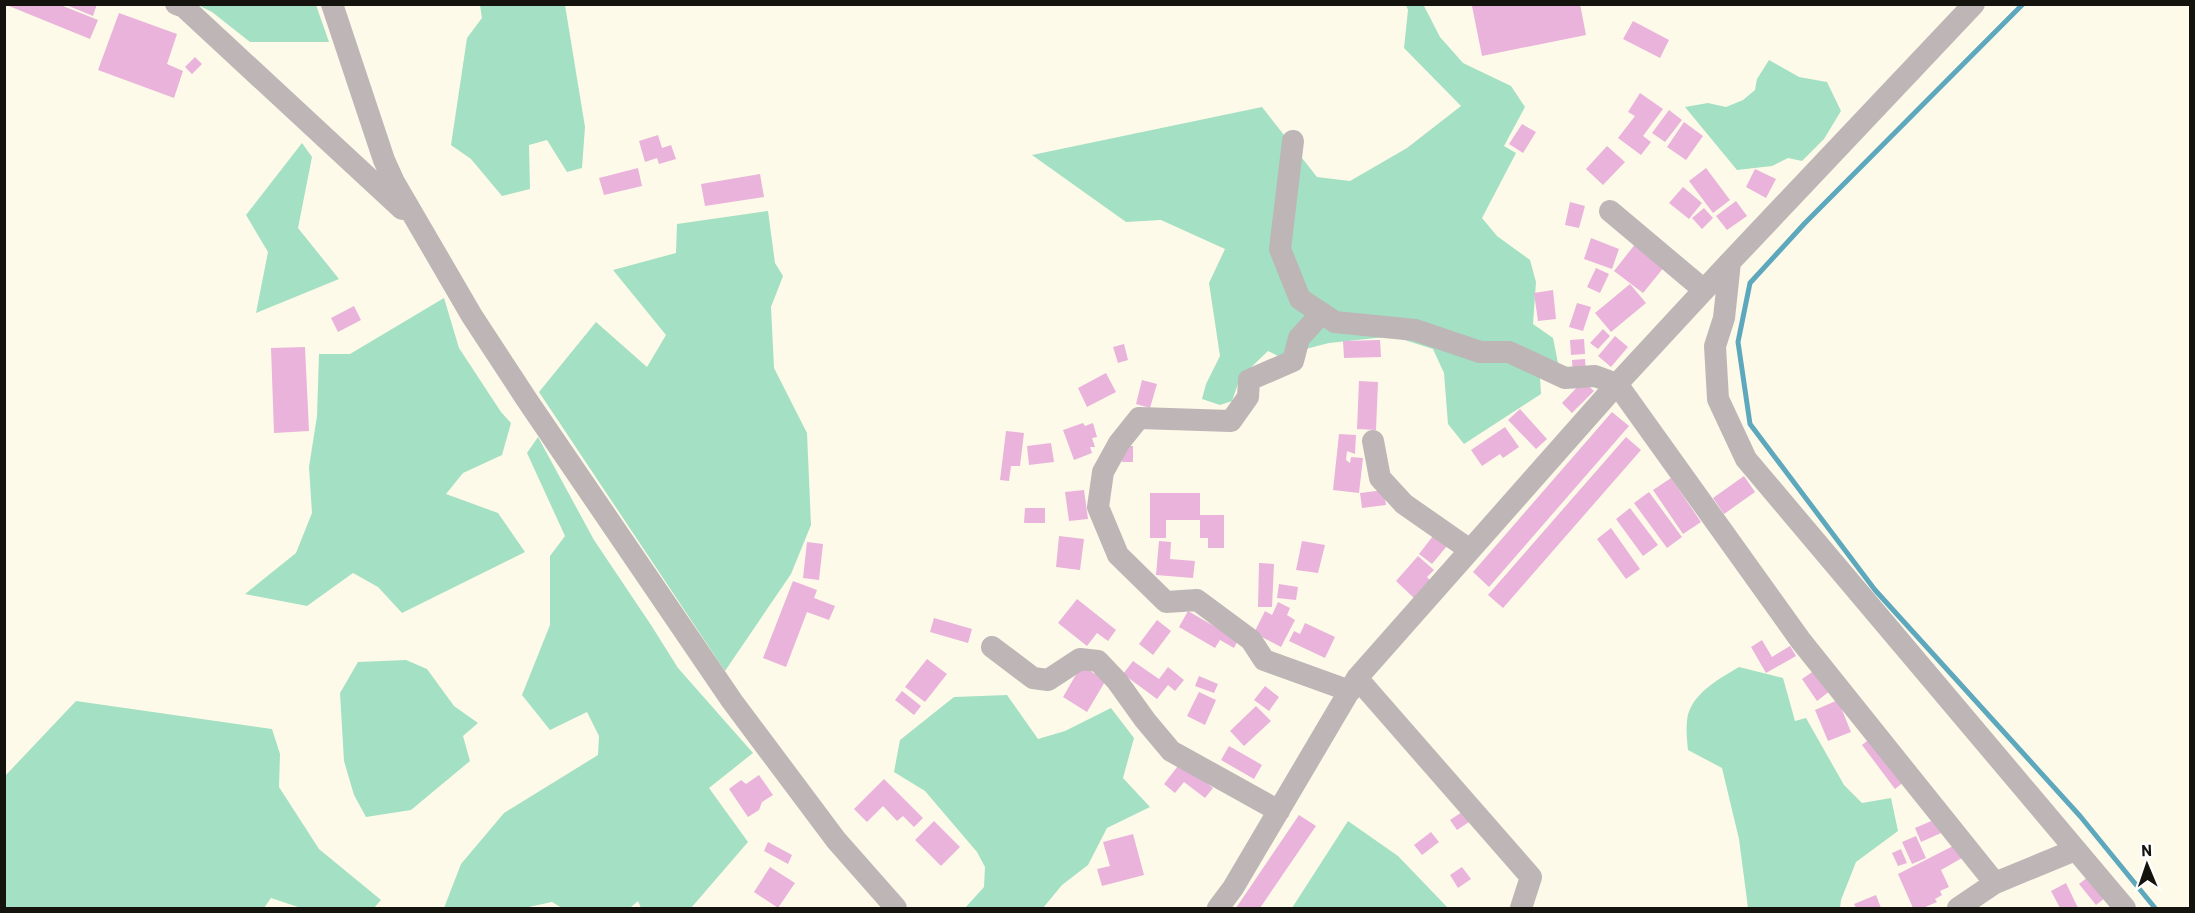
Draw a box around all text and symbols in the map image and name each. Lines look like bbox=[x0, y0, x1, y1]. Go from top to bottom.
north arrow bbox=[2117, 835, 2177, 895]
text: N bbox=[2141, 840, 2152, 859]

